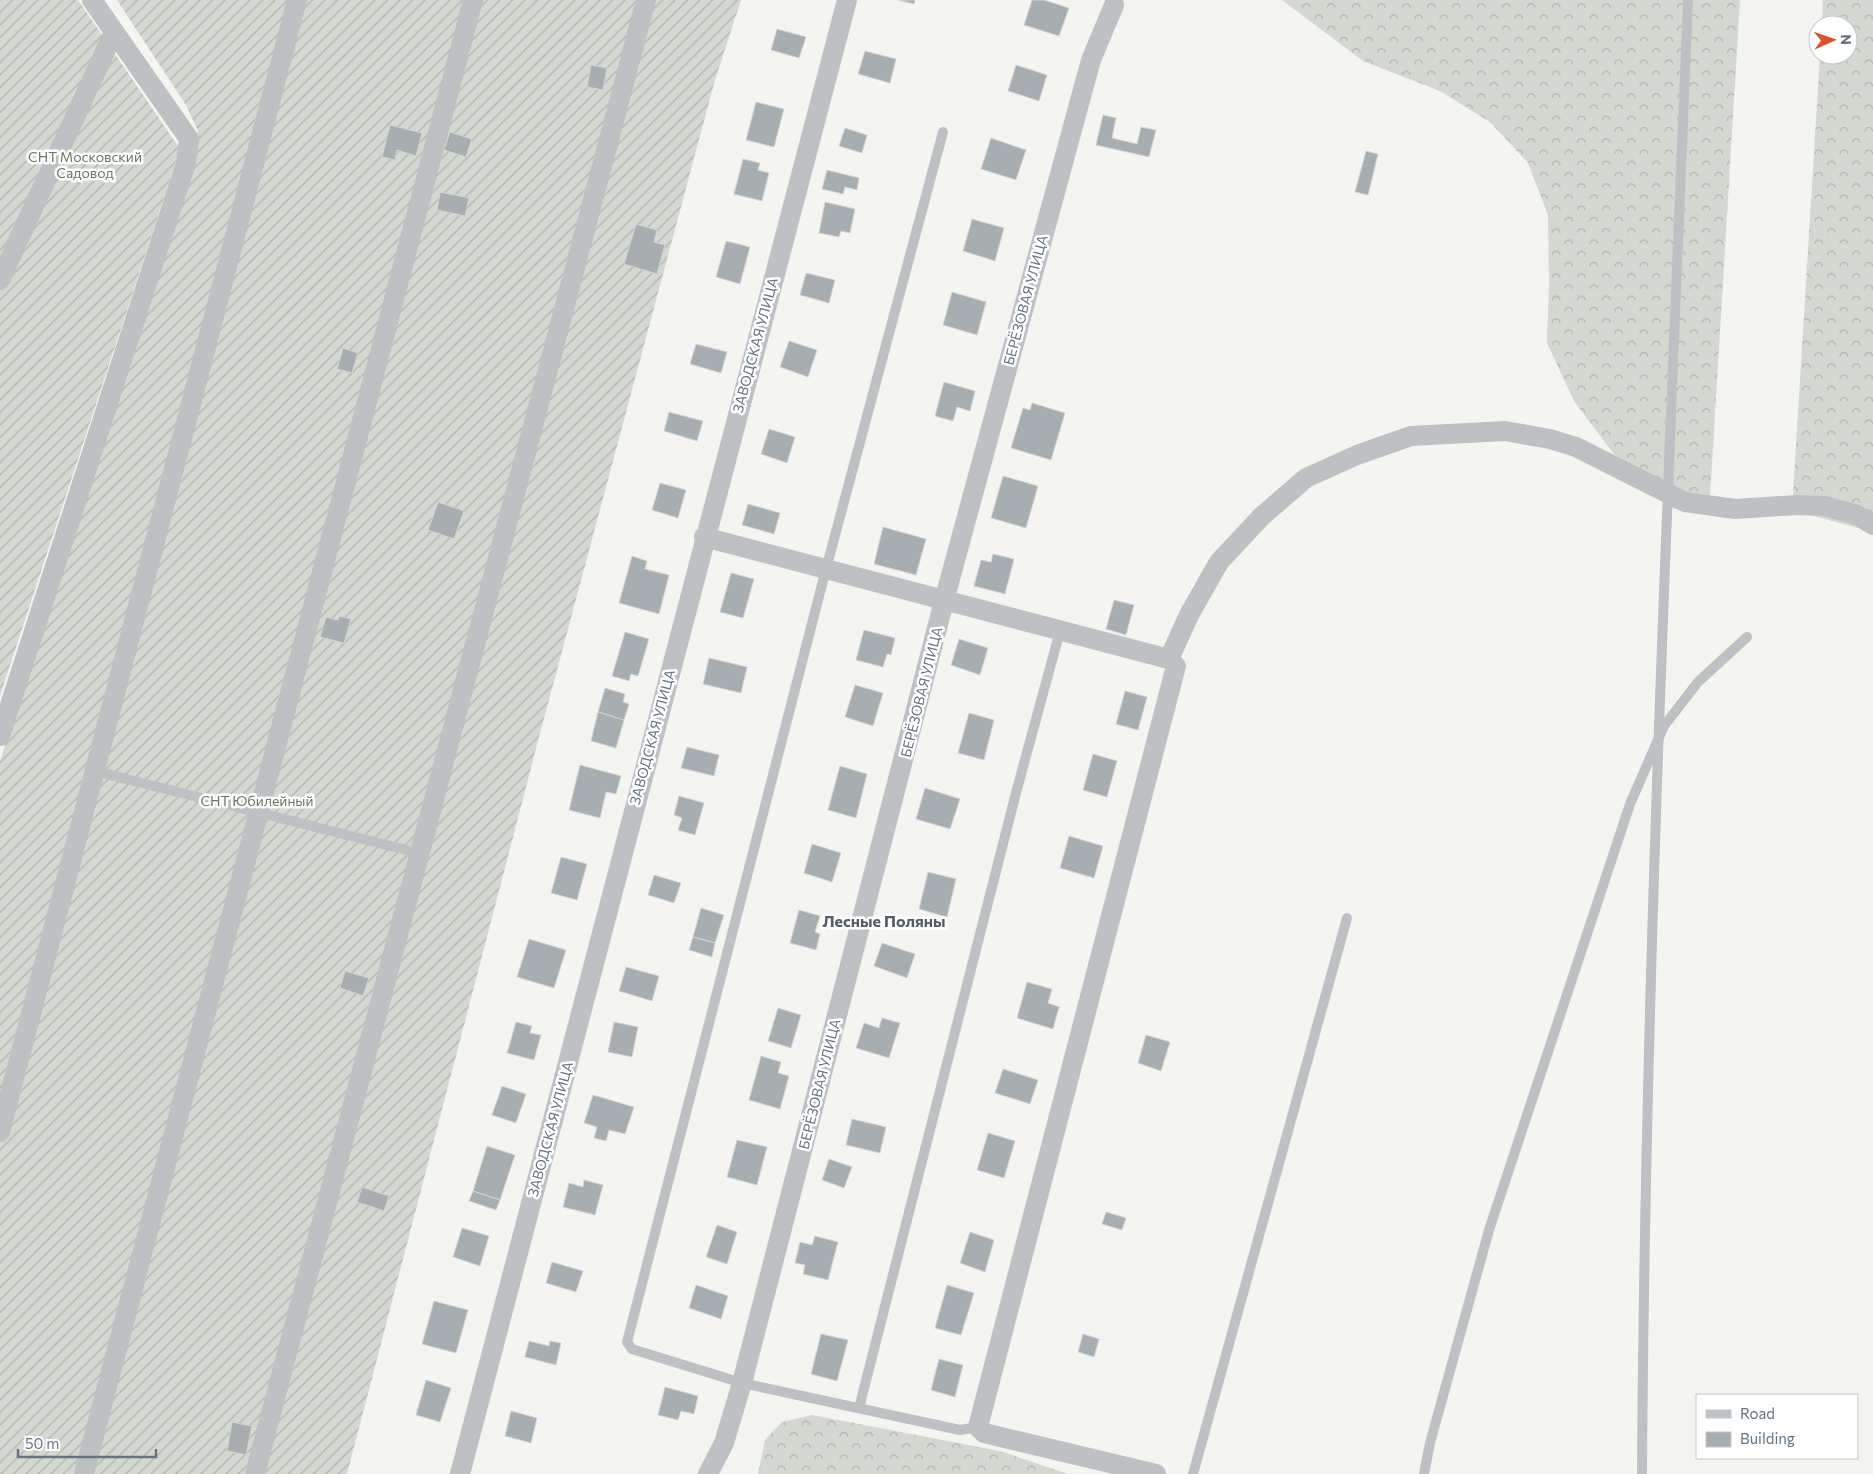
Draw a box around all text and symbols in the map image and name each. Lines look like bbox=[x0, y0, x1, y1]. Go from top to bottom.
north arrow bbox=[1808, 15, 1858, 65]
text: N bbox=[1838, 34, 1855, 45]
park label: СНТ Московский Садовод bbox=[28, 148, 142, 181]
street label: БЕРЁЗОВАЯ УЛИЦА bbox=[999, 233, 1051, 367]
street label: ЗАВОДСКАЯ УЛИЦА bbox=[729, 275, 781, 414]
street label: БЕРЁЗОВАЯ УЛИЦА bbox=[897, 625, 946, 759]
street label: ЗАВОДСКАЯ УЛИЦА bbox=[626, 667, 678, 806]
park label: СНТ Юбилейный bbox=[200, 792, 314, 809]
district label: Лесные Поляны bbox=[822, 911, 946, 930]
street label: БЕРЁЗОВАЯ УЛИЦА bbox=[795, 1017, 844, 1151]
street label: ЗАВОДСКАЯ УЛИЦА bbox=[524, 1059, 576, 1198]
legend bbox=[1696, 1394, 1858, 1459]
text: Road bbox=[1740, 1404, 1775, 1422]
scale bar bbox=[18, 1426, 155, 1458]
text: Building bbox=[1740, 1429, 1795, 1447]
text: 50 m bbox=[25, 1434, 59, 1452]

